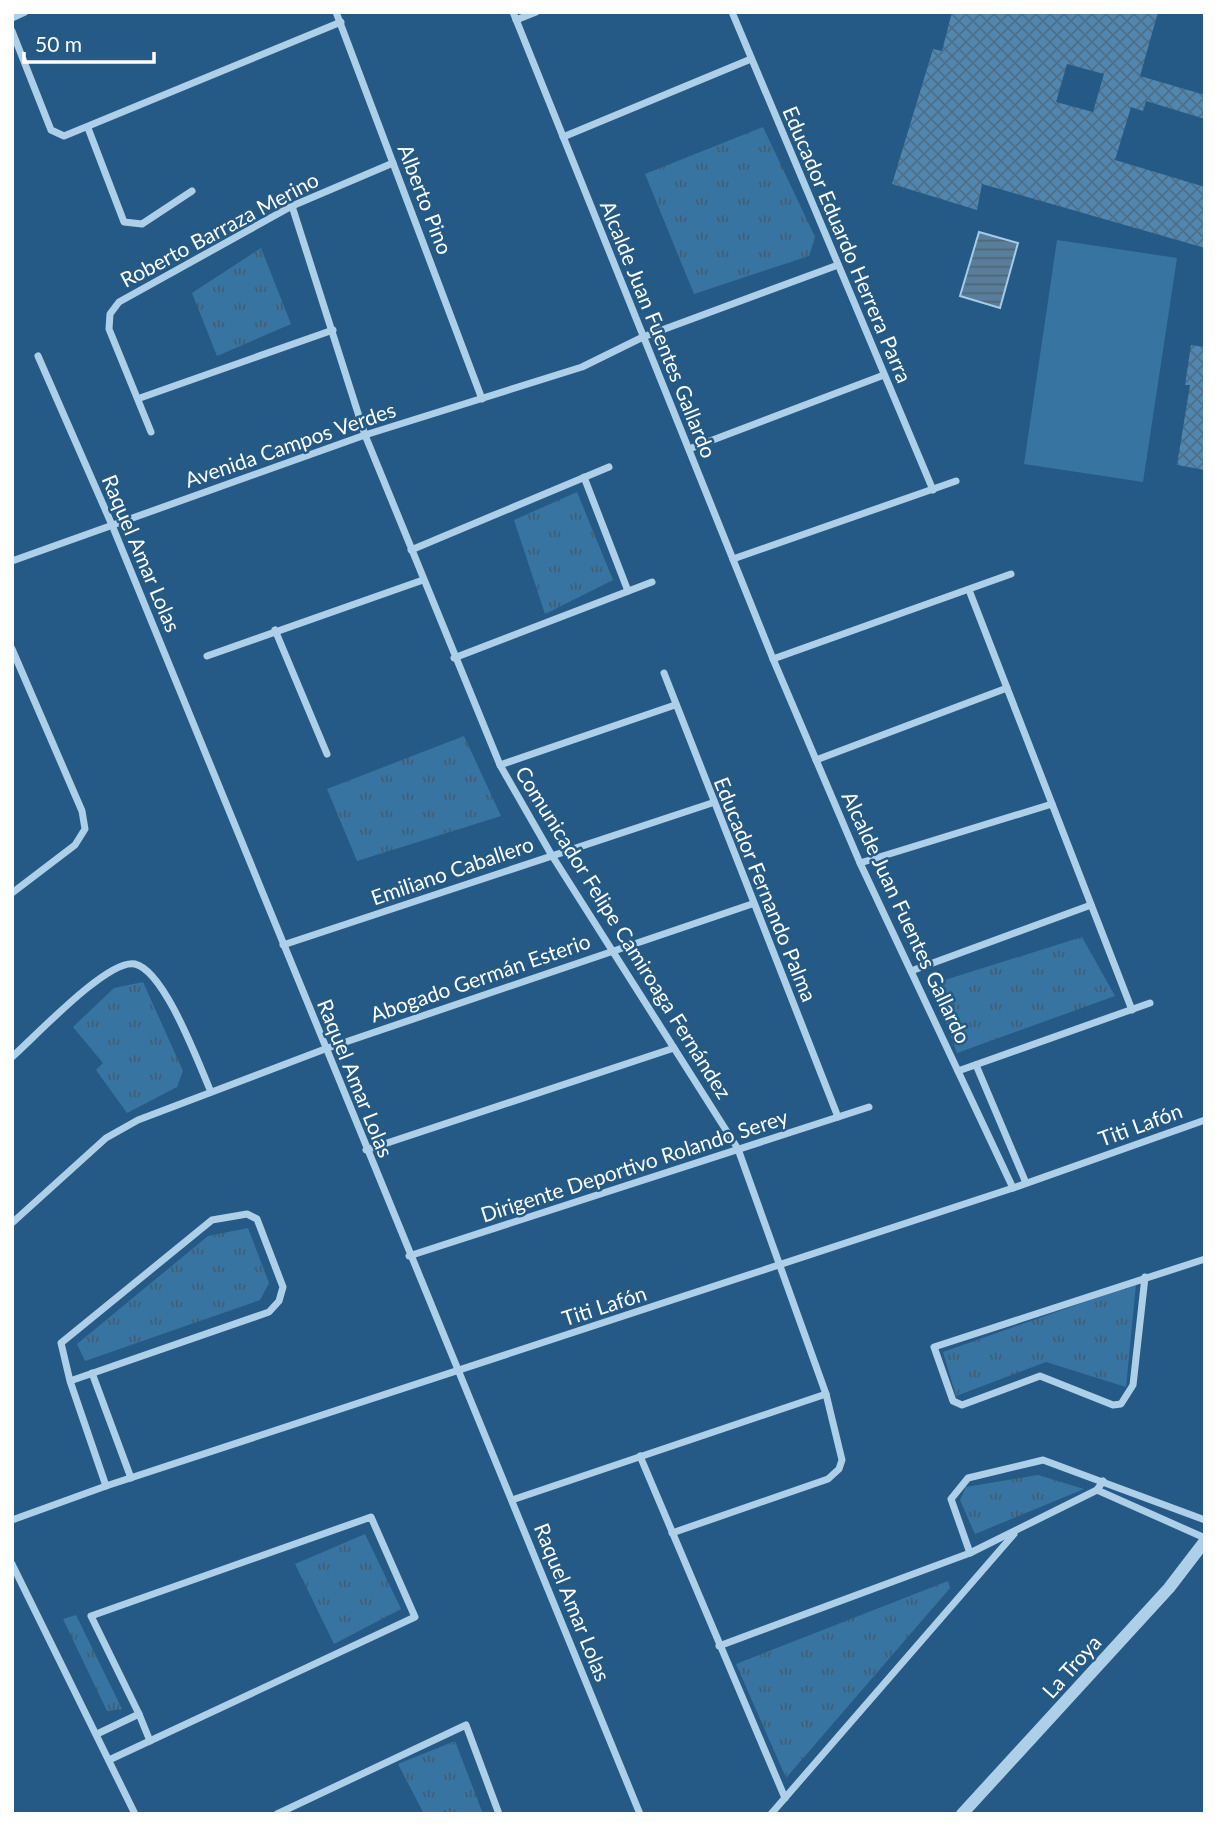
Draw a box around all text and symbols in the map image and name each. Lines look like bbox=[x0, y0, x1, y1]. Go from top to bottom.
scale bar bbox=[24, 21, 154, 65]
text: 50 m bbox=[35, 31, 82, 56]
street label: Educador Eduardo Herrera Parra bbox=[778, 102, 918, 386]
street label: Alberto Pino bbox=[394, 141, 458, 258]
street label: Roberto Barraza Merino bbox=[116, 166, 322, 292]
street label: Alcalde Juan Fuentes Gallardo bbox=[596, 197, 722, 461]
street label: Avenida Campos Verdes bbox=[181, 396, 399, 492]
street label: Raquel Amar Lolas bbox=[98, 471, 186, 635]
street label: Comunicador Felipe Camiroaga Fernández bbox=[511, 761, 737, 1103]
street label: Educador Fernando Palma bbox=[709, 773, 823, 1005]
street label: Alcalde Juan Fuentes Gallardo bbox=[837, 787, 977, 1047]
street label: Emiliano Caballero bbox=[367, 830, 537, 910]
street label: Abogado Germán Esterio bbox=[367, 928, 593, 1026]
street label: Raquel Amar Lolas bbox=[313, 995, 399, 1161]
street label: Titi Lafón bbox=[1095, 1097, 1185, 1151]
street label: Dirigente Deportivo Rolando Serey bbox=[477, 1103, 791, 1227]
street label: Titi Lafón bbox=[559, 1280, 649, 1330]
street label: Raquel Amar Lolas bbox=[530, 1519, 616, 1685]
street label: La Troya bbox=[1036, 1629, 1106, 1703]

